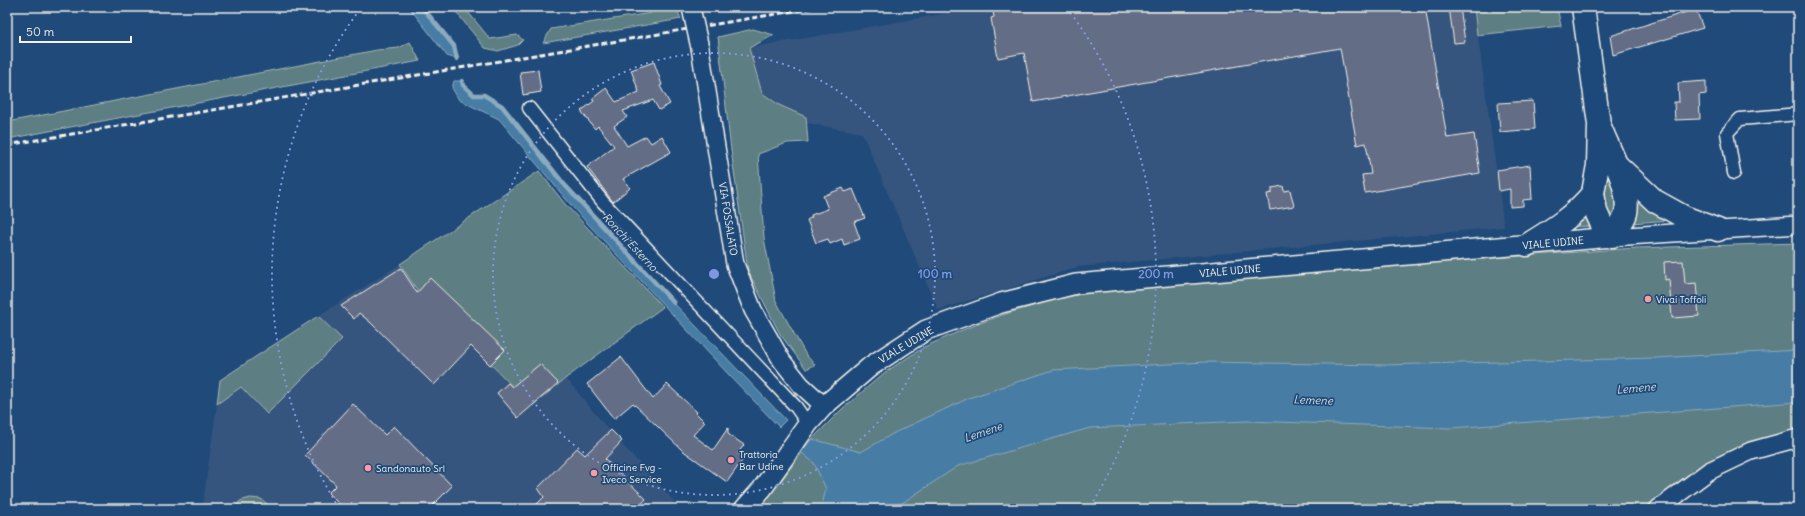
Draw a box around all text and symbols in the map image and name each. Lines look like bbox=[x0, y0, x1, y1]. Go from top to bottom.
scale bar bbox=[20, 18, 131, 44]
text: 50 m bbox=[26, 24, 55, 39]
street label: VIA FOSSALATO bbox=[716, 181, 740, 257]
water label: Ronchi Esterno bbox=[599, 210, 661, 275]
street label: VIALE UDINE bbox=[1522, 234, 1584, 252]
street label: VIALE UDINE bbox=[1199, 262, 1261, 280]
text: 100 m bbox=[918, 266, 952, 281]
text: 200 m bbox=[1138, 266, 1174, 281]
centre of rings bbox=[707, 267, 721, 281]
place label: Vivai Toffoli bbox=[1656, 293, 1706, 306]
marker: Vivai Toffoli bbox=[1643, 294, 1653, 304]
street label: VIALE UDINE bbox=[876, 324, 936, 366]
water label: Lemene bbox=[1616, 379, 1657, 397]
water label: Lemene bbox=[1293, 392, 1334, 408]
water label: Lemene bbox=[962, 419, 1005, 445]
place label: Trattoria Bar Udine bbox=[739, 448, 784, 473]
marker: Trattoria Bar Udine bbox=[726, 455, 736, 465]
place label: Officine Fvg - Iveco Service bbox=[602, 461, 662, 486]
place label: Sandonauto Srl bbox=[376, 462, 445, 475]
marker: Sandonauto Srl bbox=[363, 463, 373, 473]
marker: Officine Fvg - Iveco Service bbox=[589, 468, 599, 478]

